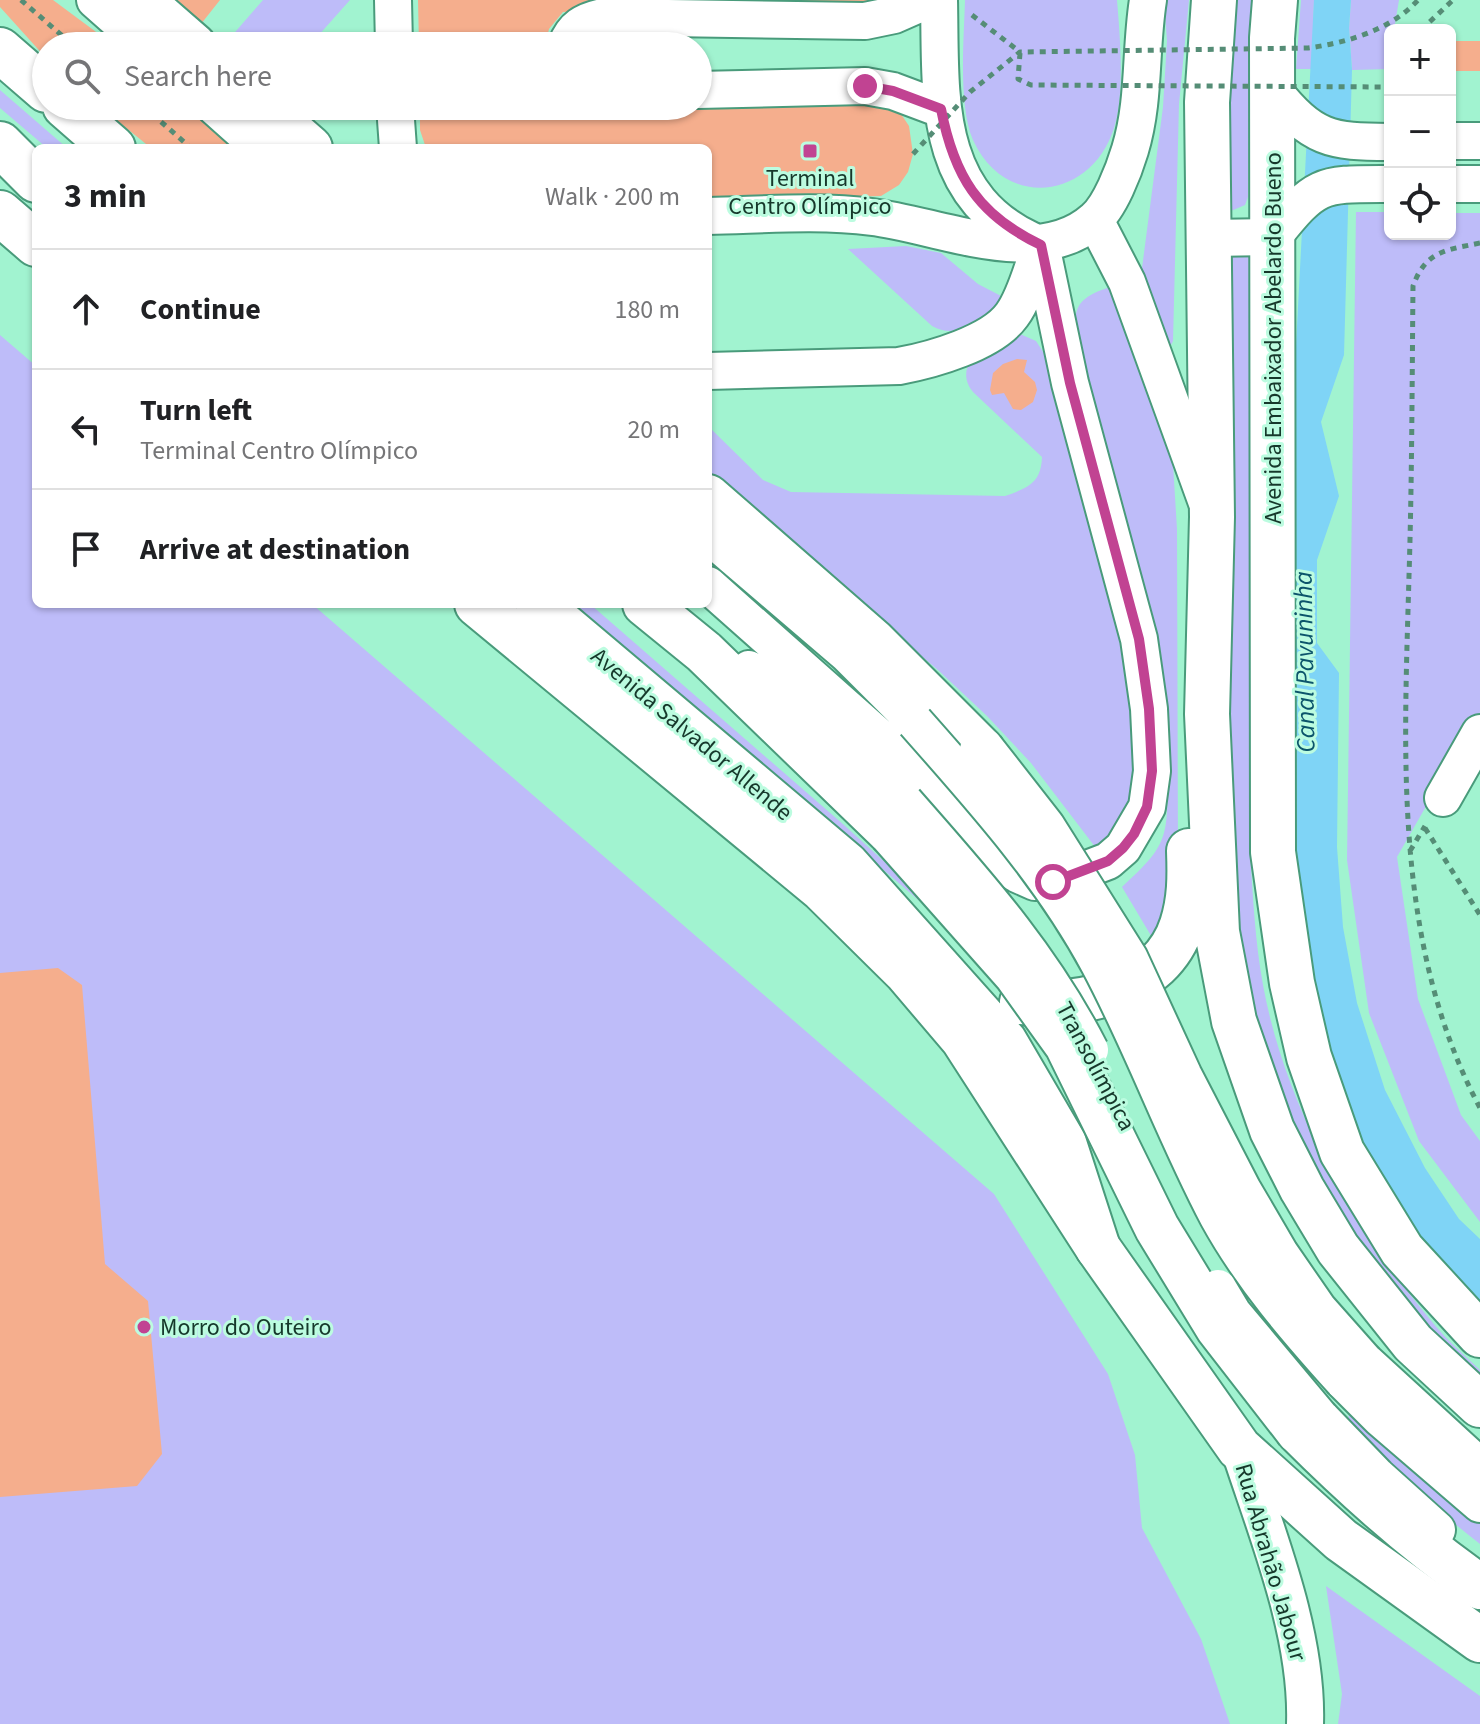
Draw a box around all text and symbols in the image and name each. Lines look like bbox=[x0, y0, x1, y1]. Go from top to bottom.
map controls bbox=[1384, 24, 1456, 240]
button: + bbox=[1384, 24, 1456, 96]
search box bbox=[32, 32, 712, 120]
icon: search bbox=[60, 54, 104, 98]
text: Search here bbox=[124, 55, 272, 98]
route end bbox=[847, 68, 883, 104]
button: − bbox=[1384, 96, 1456, 168]
marker: Terminal Centro Olímpico bbox=[801, 142, 819, 160]
street label: Avenida Embaixador Abelardo Bueno bbox=[1256, 152, 1291, 524]
place label: Terminal Centro Olímpico bbox=[728, 161, 892, 224]
button: locate bbox=[1384, 168, 1456, 240]
text: 3 min bbox=[64, 172, 147, 221]
text: Walk · 200 m bbox=[545, 178, 680, 215]
icon: ahead bbox=[64, 287, 108, 331]
text: Continue bbox=[140, 288, 261, 331]
text: 180 m bbox=[614, 291, 680, 328]
text: Turn left bbox=[140, 389, 252, 432]
icon: left bbox=[64, 407, 108, 451]
text: 20 m bbox=[627, 411, 680, 448]
text: Terminal Centro Olímpico bbox=[140, 432, 418, 469]
icon: arrive bbox=[64, 527, 108, 571]
text: Arrive at destination bbox=[140, 528, 410, 571]
water label: Canal Pavuninha bbox=[1284, 571, 1325, 753]
street label: Avenida Salvador Allende bbox=[583, 639, 800, 829]
route start bbox=[1035, 864, 1071, 900]
street label: Transolímpica bbox=[1047, 995, 1144, 1137]
place label: Morro do Outeiro bbox=[160, 1310, 332, 1345]
marker: Morro do Outeiro bbox=[135, 1318, 153, 1336]
street label: Rua Abrahão Jabour bbox=[1226, 1459, 1316, 1666]

